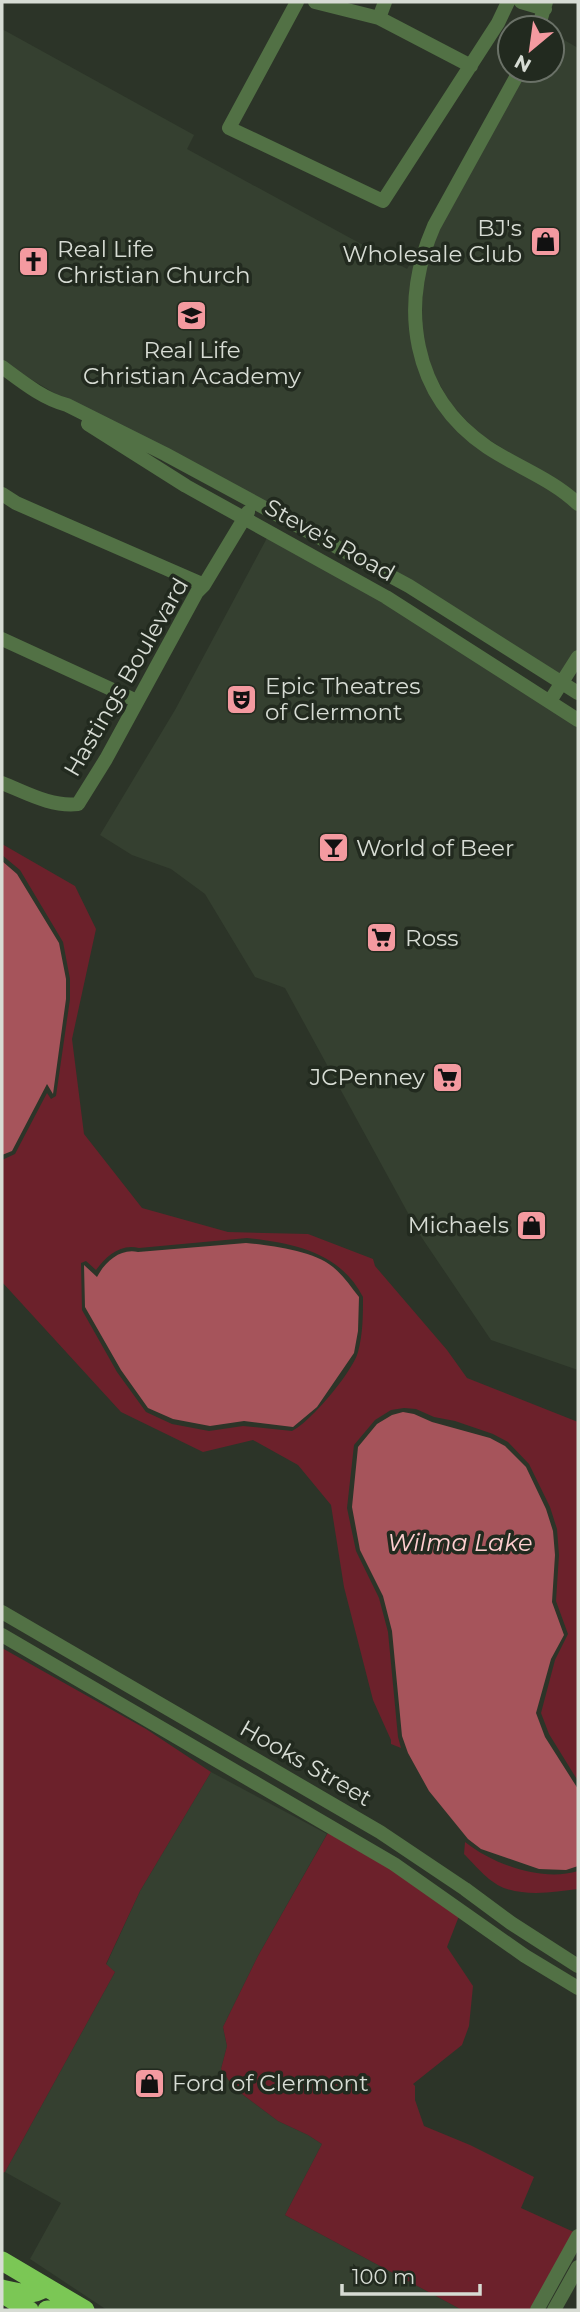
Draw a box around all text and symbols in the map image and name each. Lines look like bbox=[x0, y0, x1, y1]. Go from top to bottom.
north arrow bbox=[496, 14, 566, 84]
text: N bbox=[511, 50, 535, 77]
place label: BJ's Wholesale Club bbox=[342, 214, 522, 268]
shop icon: BJ's Wholesale Club bbox=[528, 224, 562, 258]
place label: Real Life Christian Church bbox=[57, 235, 251, 289]
church icon: Real Life Christian Church bbox=[17, 245, 51, 279]
school or university icon: Real Life Christian Academy bbox=[175, 299, 209, 333]
place label: Real Life Christian Academy bbox=[83, 336, 301, 390]
street label: Steve's Road bbox=[260, 493, 400, 587]
street label: Hastings Boulevard bbox=[58, 573, 194, 781]
place label: Epic Theatres of Clermont bbox=[265, 672, 420, 726]
theatre icon: Epic Theatres of Clermont bbox=[225, 682, 259, 716]
bar icon: World of Beer bbox=[316, 831, 350, 865]
place label: World of Beer bbox=[356, 834, 514, 862]
supermarket icon: Ross bbox=[365, 921, 399, 955]
place label: Ross bbox=[405, 924, 459, 952]
supermarket icon: JCPenney bbox=[431, 1060, 465, 1094]
place label: JCPenney bbox=[309, 1063, 426, 1091]
shop icon: Michaels bbox=[515, 1208, 549, 1242]
place label: Michaels bbox=[408, 1211, 509, 1239]
water label: Wilma Lake bbox=[387, 1528, 533, 1557]
street label: Hooks Street bbox=[235, 1714, 377, 1812]
shop icon: Ford of Clermont bbox=[132, 2066, 166, 2100]
place label: Ford of Clermont bbox=[172, 2069, 369, 2097]
scale bar bbox=[342, 2252, 480, 2296]
text: 100 m bbox=[352, 2264, 415, 2289]

